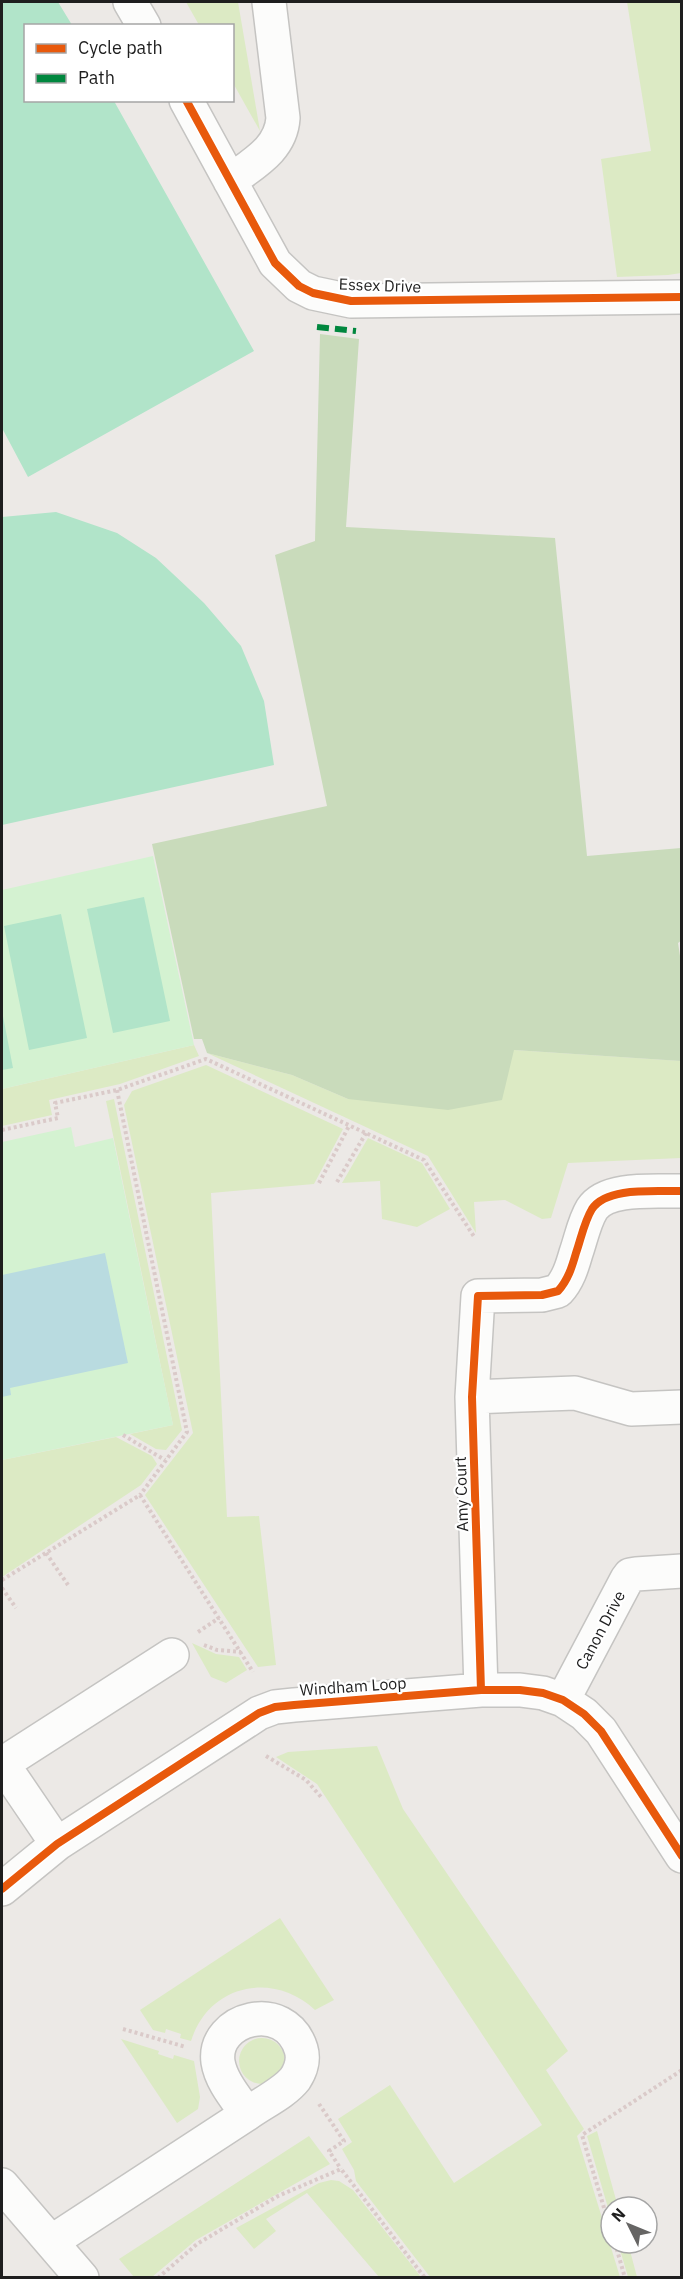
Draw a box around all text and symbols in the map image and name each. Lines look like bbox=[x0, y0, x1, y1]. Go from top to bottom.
legend bbox=[24, 24, 234, 102]
text: Cycle path bbox=[78, 36, 163, 59]
text: Path bbox=[78, 66, 115, 89]
street label: Essex Drive bbox=[338, 274, 422, 296]
street label: Amy Court bbox=[450, 1456, 472, 1532]
street label: Canon Drive bbox=[571, 1587, 629, 1673]
street label: Windham Loop bbox=[299, 1672, 407, 1700]
north arrow bbox=[599, 2195, 659, 2255]
text: N bbox=[607, 2204, 629, 2226]

